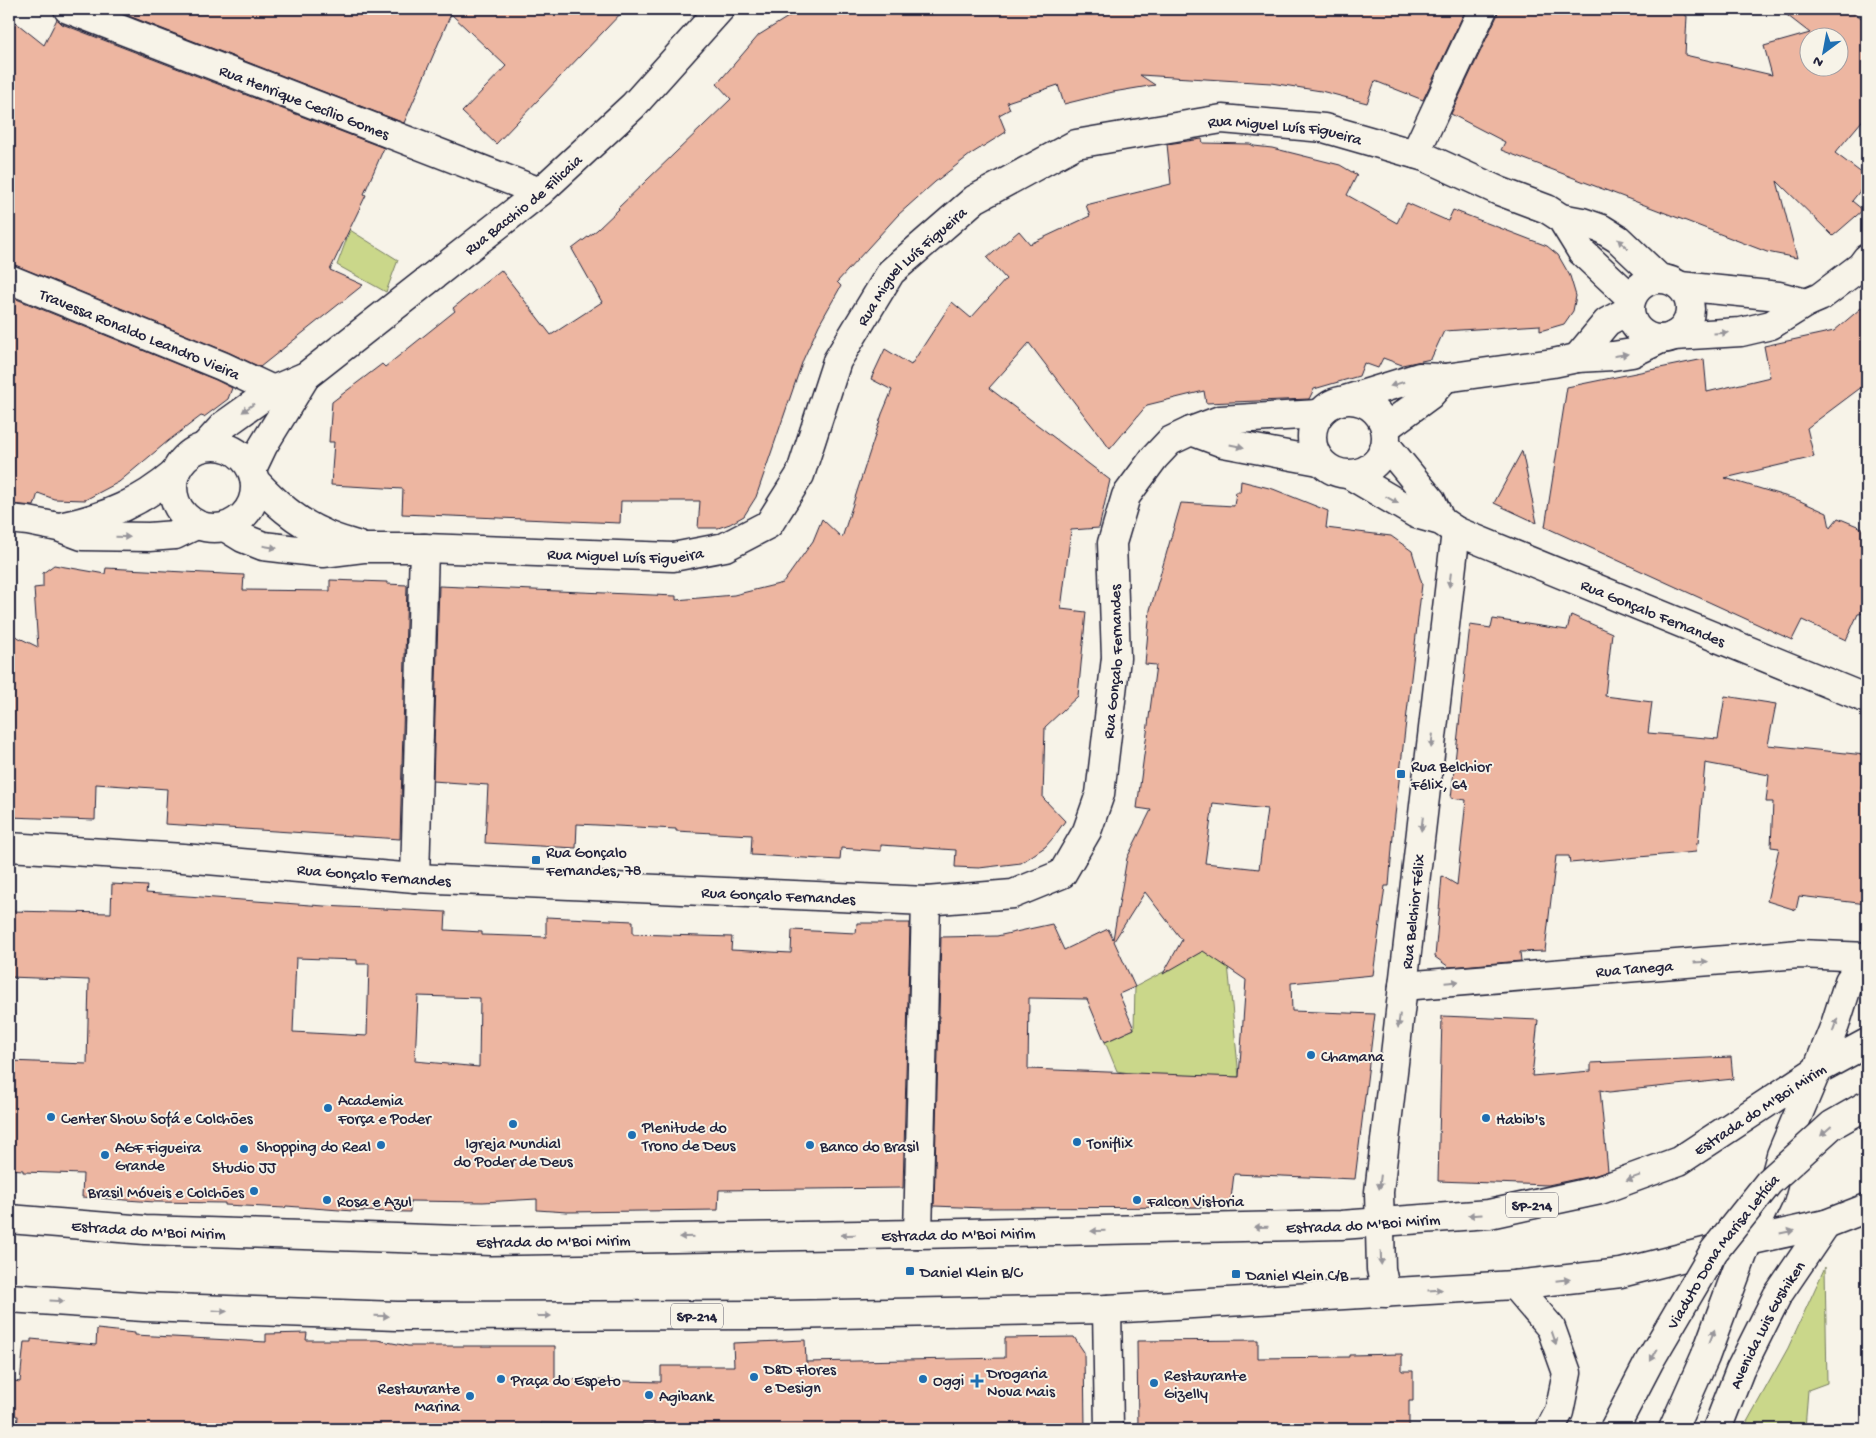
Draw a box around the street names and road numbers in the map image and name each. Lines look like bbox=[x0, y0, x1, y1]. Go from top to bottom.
street label: Rua Henrique Cecílio Gomes bbox=[216, 63, 392, 146]
street label: Rua Miguel Luís Figueira bbox=[1206, 113, 1365, 152]
street label: Rua Bacchio de Filicaia bbox=[462, 151, 588, 261]
street label: Rua Miguel Luís Figueira bbox=[855, 204, 973, 330]
street label: Travessa Ronaldo Leandro Vieira bbox=[35, 286, 243, 387]
street label: Rua Miguel Luís Figueira bbox=[547, 545, 707, 570]
street label: Rua Gonçalo Fernandes bbox=[1577, 577, 1728, 653]
street label: Rua Gonçalo Fernandes bbox=[1101, 583, 1129, 740]
street label: Rua Belchior Félix bbox=[1399, 853, 1431, 970]
street label: Rua Gonçalo Fernandes bbox=[296, 862, 452, 893]
street label: Rua Gonçalo Fernandes bbox=[701, 885, 857, 911]
street label: Rua Tanega bbox=[1595, 958, 1675, 983]
street label: Estrada do M'Boi Mirim bbox=[1691, 1061, 1831, 1161]
street label: Viaduto Dona Marisa Letícia bbox=[1664, 1171, 1785, 1334]
road number: SP-214 bbox=[1506, 1192, 1558, 1218]
street label: Estrada do M'Boi Mirim bbox=[1286, 1212, 1442, 1239]
street label: Estrada do M'Boi Mirim bbox=[70, 1218, 227, 1246]
street label: Estrada do M'Boi Mirim bbox=[881, 1225, 1036, 1248]
street label: Estrada do M'Boi Mirim bbox=[476, 1233, 631, 1254]
street label: Avenida Luis Gushiken bbox=[1728, 1258, 1811, 1392]
road number: SP-214 bbox=[671, 1304, 723, 1328]

